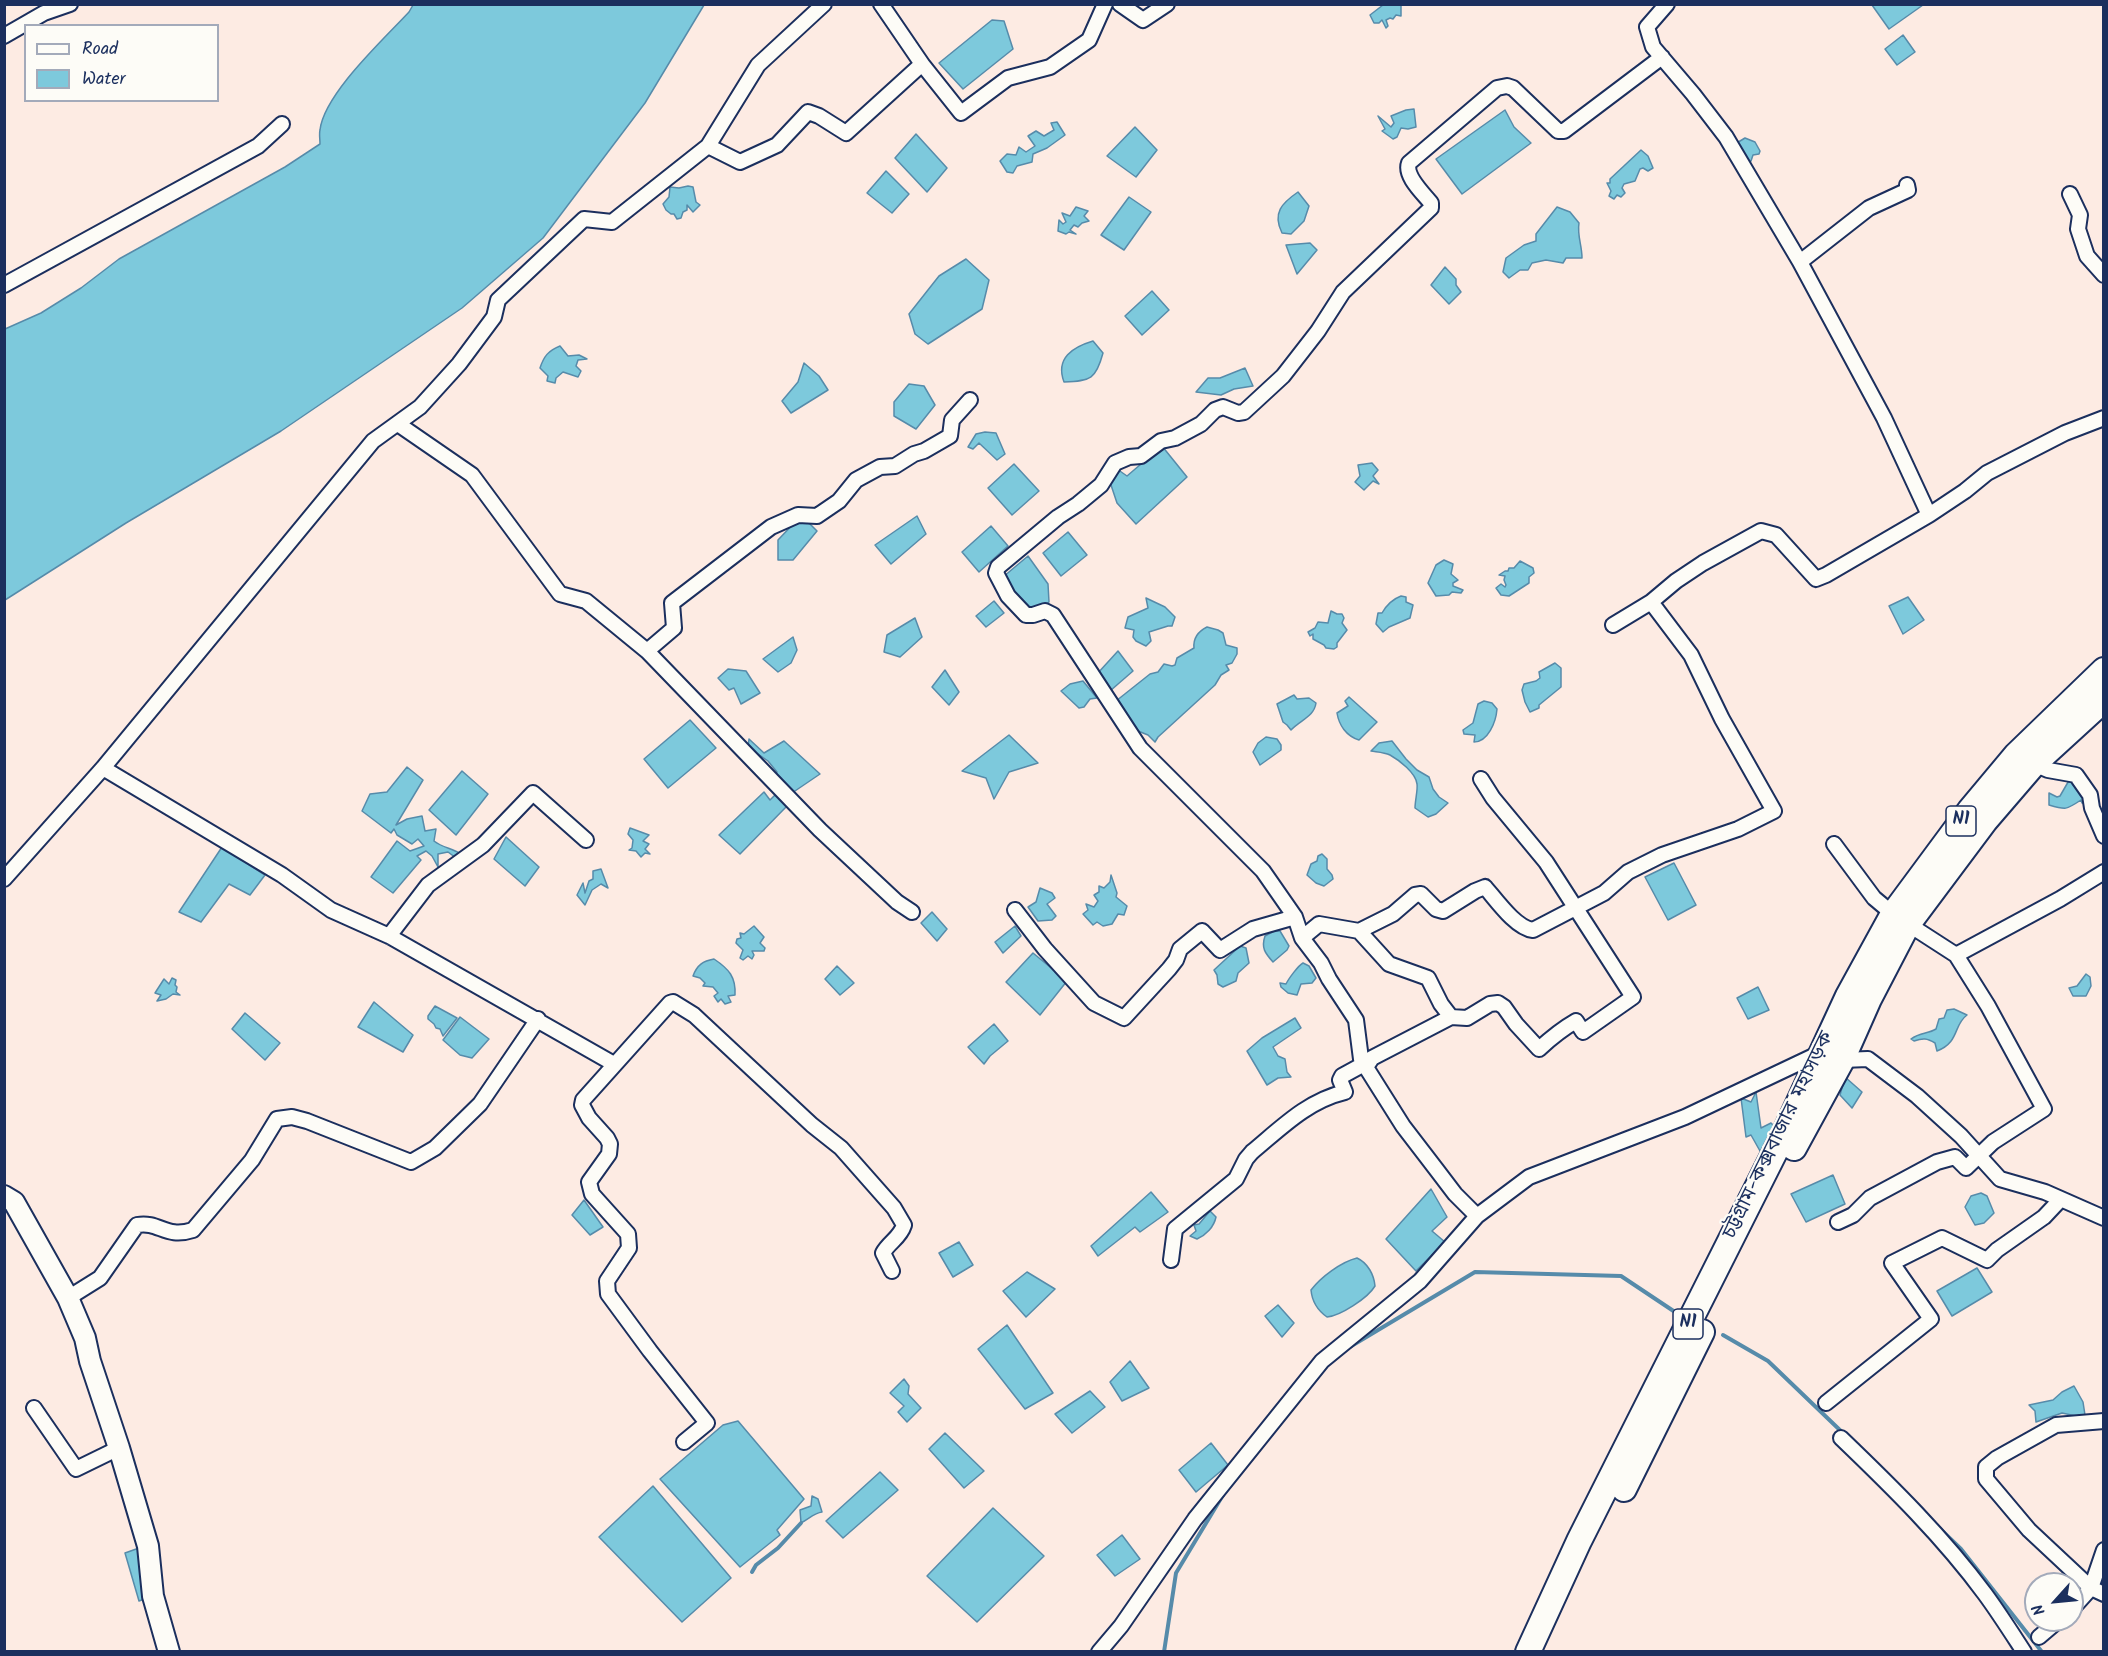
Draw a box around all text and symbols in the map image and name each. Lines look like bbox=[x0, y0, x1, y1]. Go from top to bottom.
legend bbox=[24, 24, 219, 102]
text: Road bbox=[82, 35, 118, 64]
text: Water bbox=[82, 65, 126, 94]
road number: N1 bbox=[1946, 806, 1976, 836]
street label: চট্টগ্রাম-কক্সবাজার মহাসড়ক bbox=[1719, 1029, 1841, 1243]
road number: N1 bbox=[1673, 1309, 1703, 1339]
north arrow bbox=[2024, 1572, 2084, 1632]
text: N bbox=[2026, 1599, 2053, 1620]

